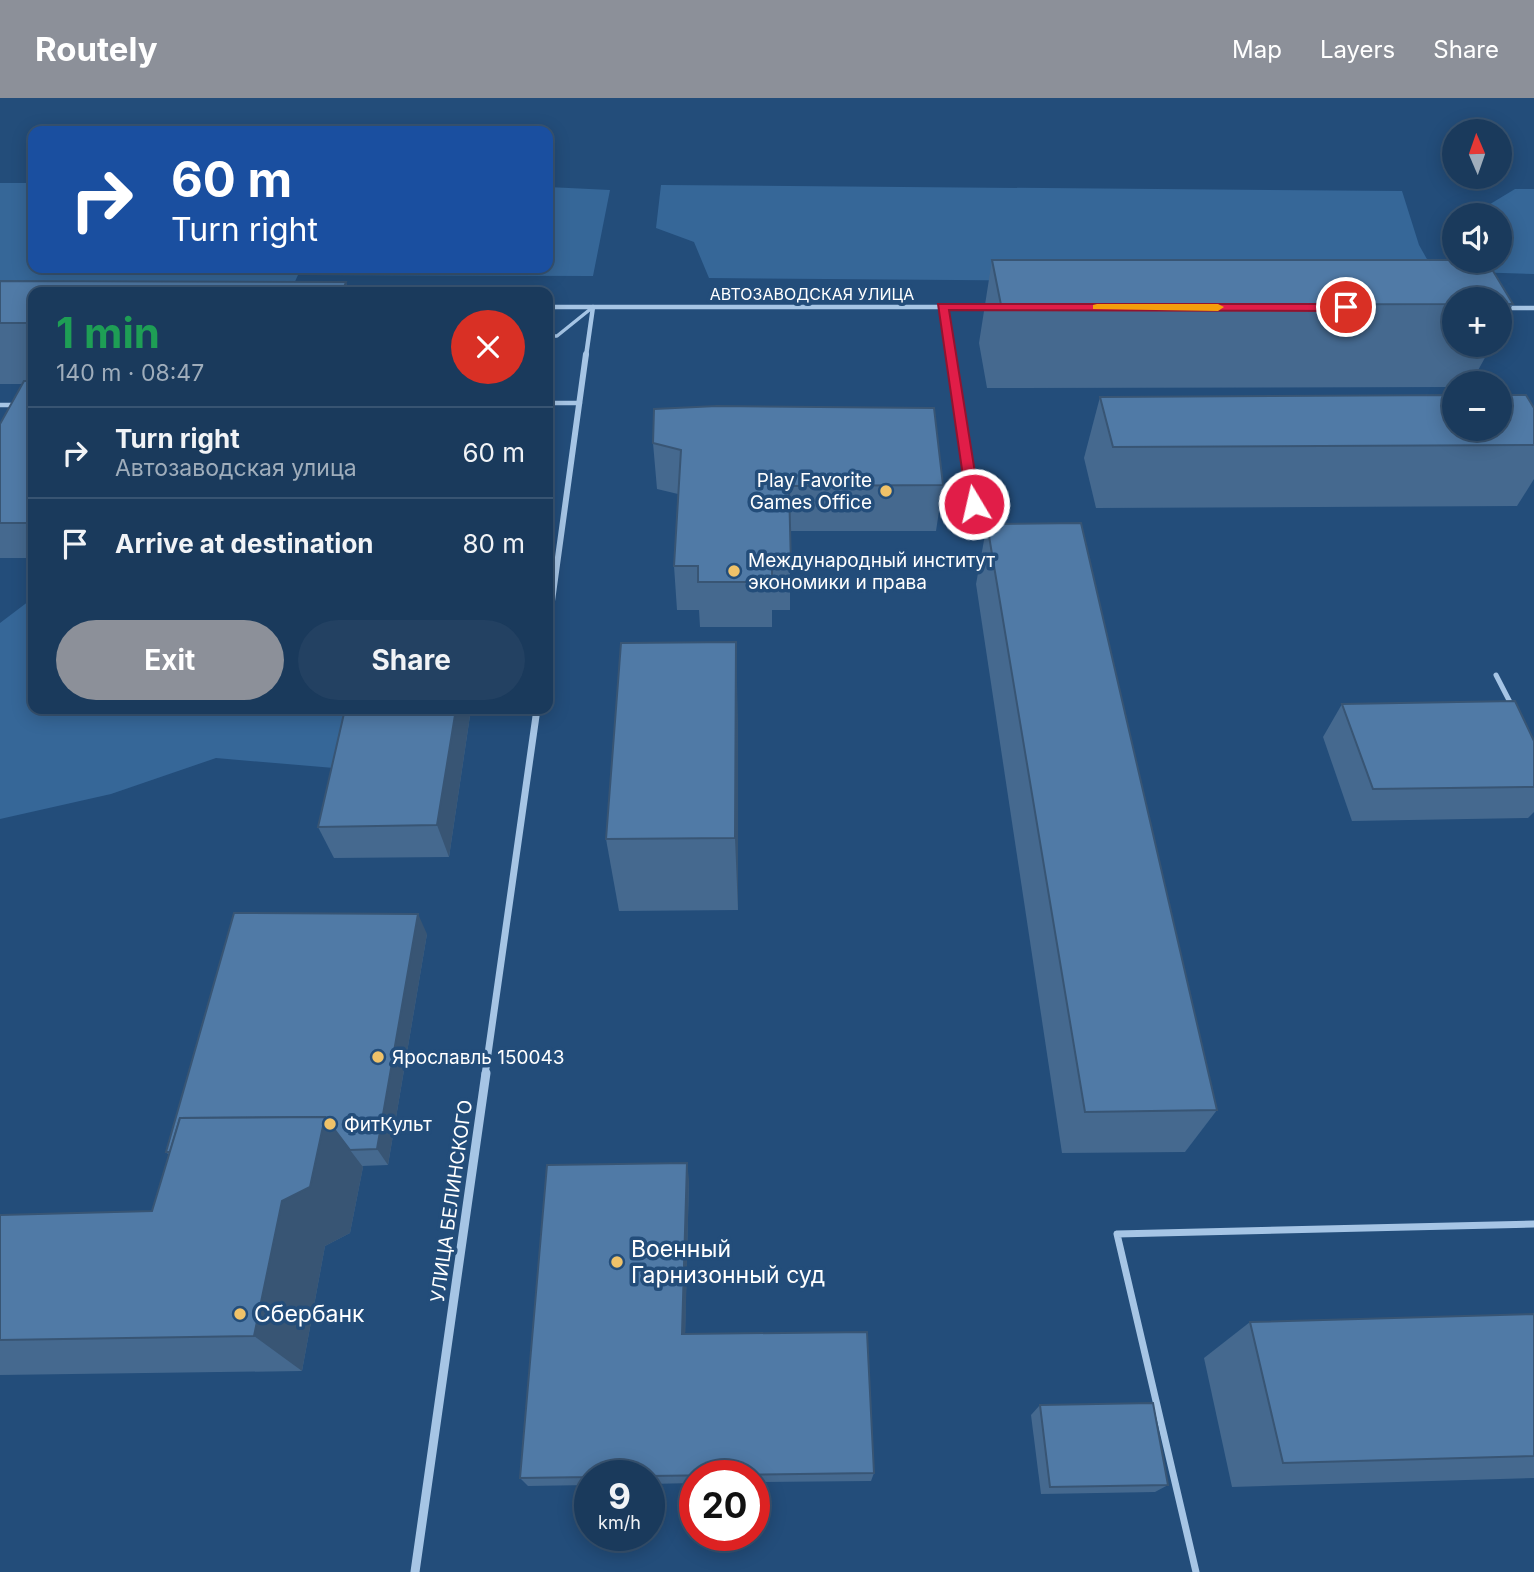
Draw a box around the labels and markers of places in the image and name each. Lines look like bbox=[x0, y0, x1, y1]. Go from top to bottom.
pin bbox=[1316, 277, 1376, 337]
place label: Play Favorite Games Office bbox=[750, 469, 872, 514]
marker: Play Favorite Games Office bbox=[878, 483, 894, 499]
place label: Международный институт экономики и права bbox=[748, 549, 995, 594]
marker: Международный институт экономики и права bbox=[726, 563, 742, 579]
place label: Ярославль 150043 bbox=[392, 1046, 565, 1069]
marker: Ярославль 150043 bbox=[370, 1049, 386, 1065]
place label: ФитКульт bbox=[344, 1113, 432, 1136]
marker: ФитКульт bbox=[322, 1116, 338, 1132]
place label: Военный Гарнизонный суд bbox=[631, 1235, 825, 1289]
marker: Военный Гарнизонный суд bbox=[609, 1254, 625, 1270]
place label: Сбербанк bbox=[254, 1300, 365, 1328]
marker: Сбербанк bbox=[232, 1306, 248, 1322]

